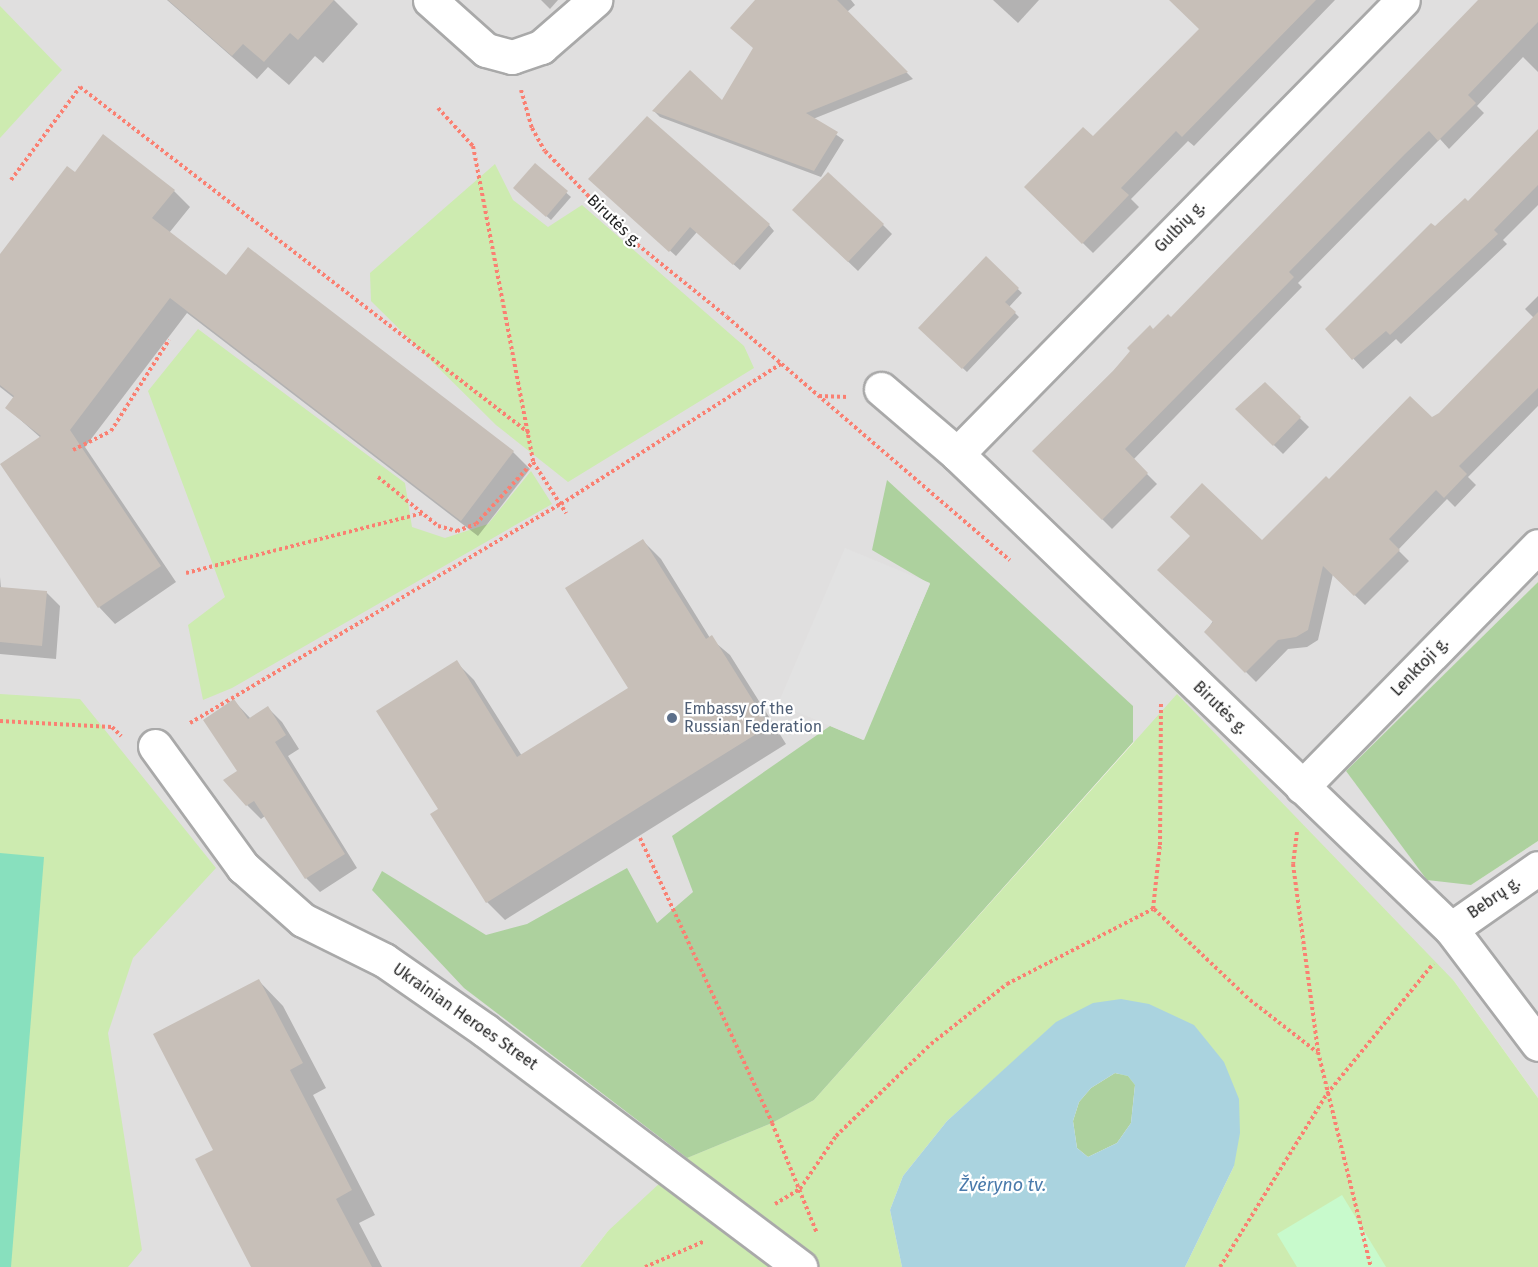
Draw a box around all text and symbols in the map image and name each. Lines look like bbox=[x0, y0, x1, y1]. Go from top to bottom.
street label: Birutės g. bbox=[583, 191, 645, 251]
street label: Gulbių g. bbox=[1151, 197, 1209, 257]
street label: Lenktoji g. bbox=[1387, 634, 1453, 700]
street label: Birutės g. bbox=[1189, 678, 1251, 738]
place label: Embassy of the Russian Federation bbox=[684, 699, 822, 737]
marker: Embassy of the Russian Federation bbox=[665, 711, 679, 725]
street label: Bebrų g. bbox=[1464, 873, 1524, 923]
street label: Ukrainian Heroes Street bbox=[389, 960, 541, 1074]
water label: Žvėryno tv. bbox=[960, 1174, 1046, 1196]

